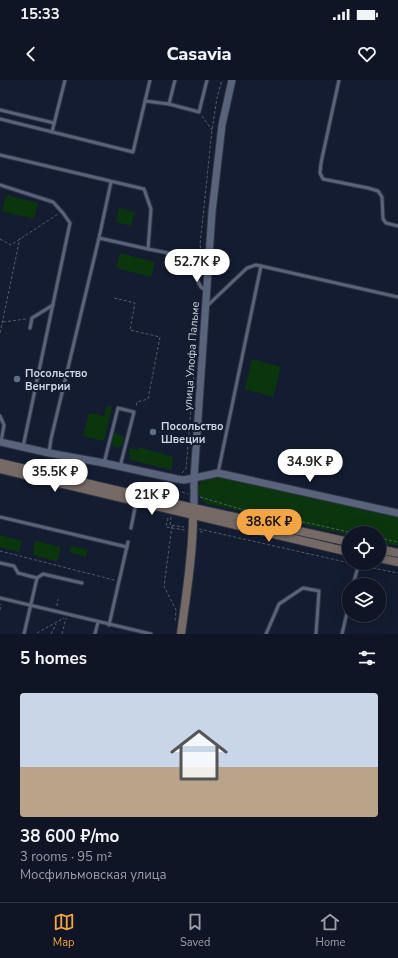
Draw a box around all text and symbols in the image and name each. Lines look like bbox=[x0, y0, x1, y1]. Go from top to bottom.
text: 15:33 bbox=[20, 4, 60, 24]
text: Casavia bbox=[166, 42, 232, 66]
icon: back bbox=[20, 43, 42, 65]
icon: heart bbox=[356, 43, 378, 65]
pin: 52.7K ₽ bbox=[160, 249, 234, 283]
text: 52.7K ₽ bbox=[174, 253, 220, 271]
street label: улица Улофа Пальме bbox=[180, 301, 203, 411]
place label: Посольство Венгрии bbox=[25, 366, 88, 394]
marker: Посольство Венгрии bbox=[12, 374, 22, 384]
place label: Посольство Швеции bbox=[161, 419, 224, 447]
marker: Посольство Швеции bbox=[148, 427, 158, 437]
pin: 34.9K ₽ bbox=[273, 449, 347, 483]
text: 34.9K ₽ bbox=[287, 453, 333, 471]
pin: 35.5K ₽ bbox=[18, 459, 92, 493]
text: 35.5K ₽ bbox=[32, 463, 78, 481]
pin: 21K ₽ bbox=[124, 482, 180, 516]
text: 21K ₽ bbox=[134, 486, 170, 504]
pin: 38.6K ₽ bbox=[232, 509, 306, 543]
text: 38.6K ₽ bbox=[246, 513, 292, 531]
map controls bbox=[342, 526, 386, 622]
button: locate bbox=[342, 526, 386, 570]
button: layers bbox=[342, 578, 386, 622]
text: 5 homes bbox=[20, 647, 87, 670]
icon: filters bbox=[356, 647, 378, 669]
icon: home bbox=[163, 719, 235, 791]
text: 38 600 ₽/mo bbox=[20, 825, 119, 848]
text: 3 rooms · 95 m² bbox=[20, 848, 112, 866]
text: Мосфильмовская улица bbox=[20, 866, 167, 884]
tab: Map bbox=[53, 911, 75, 950]
tab: Saved bbox=[180, 911, 210, 950]
tab: Home bbox=[316, 911, 345, 950]

